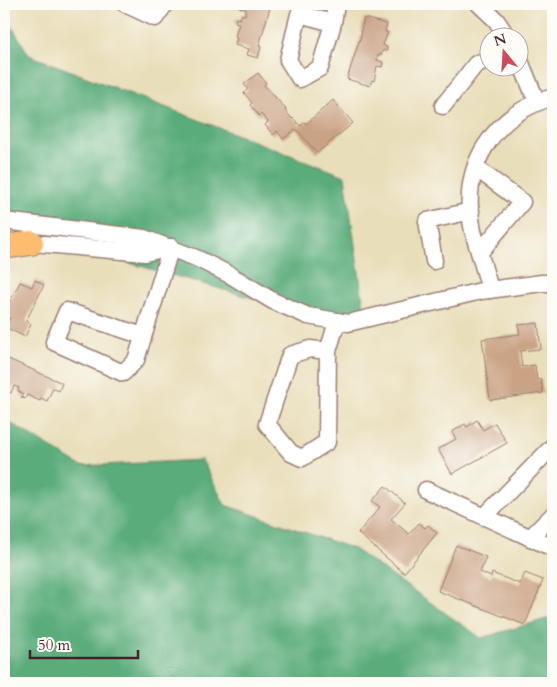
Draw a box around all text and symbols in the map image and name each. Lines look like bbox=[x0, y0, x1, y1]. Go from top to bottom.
north arrow bbox=[480, 28, 530, 78]
text: N bbox=[491, 29, 509, 51]
scale bar bbox=[30, 627, 138, 659]
text: 50 m bbox=[38, 635, 70, 655]

